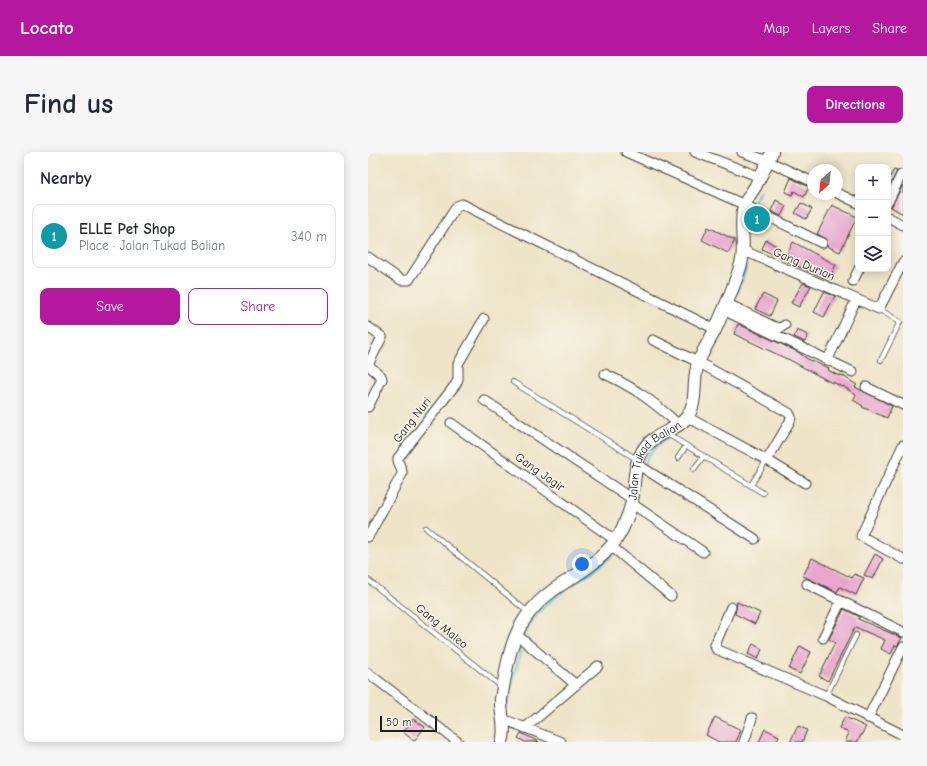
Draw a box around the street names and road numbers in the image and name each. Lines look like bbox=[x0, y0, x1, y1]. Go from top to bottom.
street label: Gang Durian bbox=[771, 245, 837, 283]
street label: Gang Nuri bbox=[390, 395, 434, 445]
street label: Jalan Tukad Balian bbox=[625, 418, 684, 501]
street label: Gang Jagir bbox=[513, 450, 568, 494]
street label: Gang Maleo bbox=[413, 601, 471, 651]

